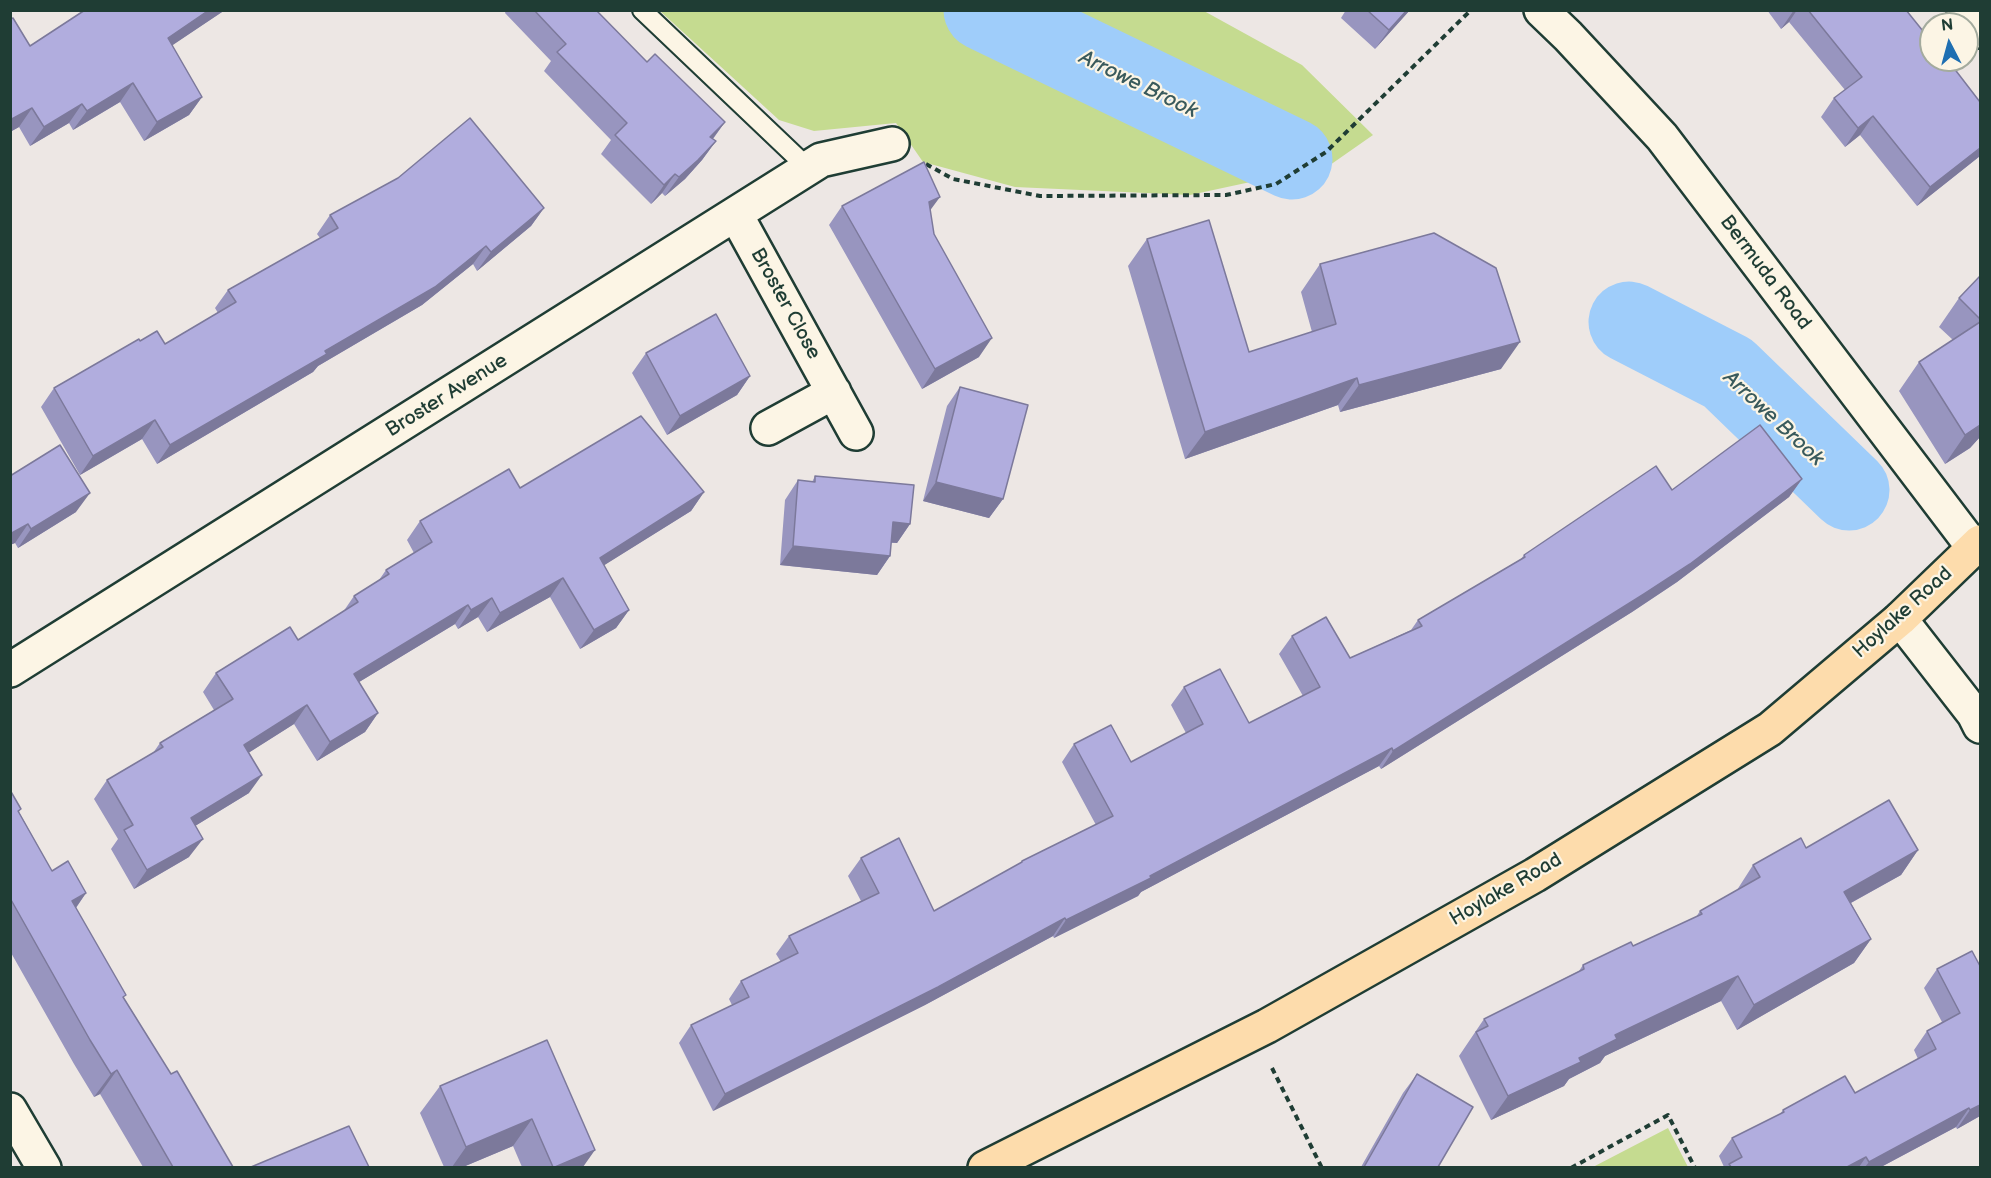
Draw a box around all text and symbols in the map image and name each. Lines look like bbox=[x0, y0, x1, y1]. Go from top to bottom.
north arrow bbox=[1919, 12, 1979, 72]
text: N bbox=[1940, 16, 1954, 36]
water label: Arrowe Brook bbox=[1075, 46, 1201, 124]
street label: Bermuda Road bbox=[1714, 211, 1816, 335]
street label: Broster Close bbox=[745, 244, 825, 364]
street label: Broster Avenue bbox=[382, 349, 512, 443]
water label: Arrowe Brook bbox=[1717, 366, 1829, 472]
street label: Hoylake Road bbox=[1848, 562, 1958, 664]
street label: Hoylake Road bbox=[1446, 848, 1566, 932]

